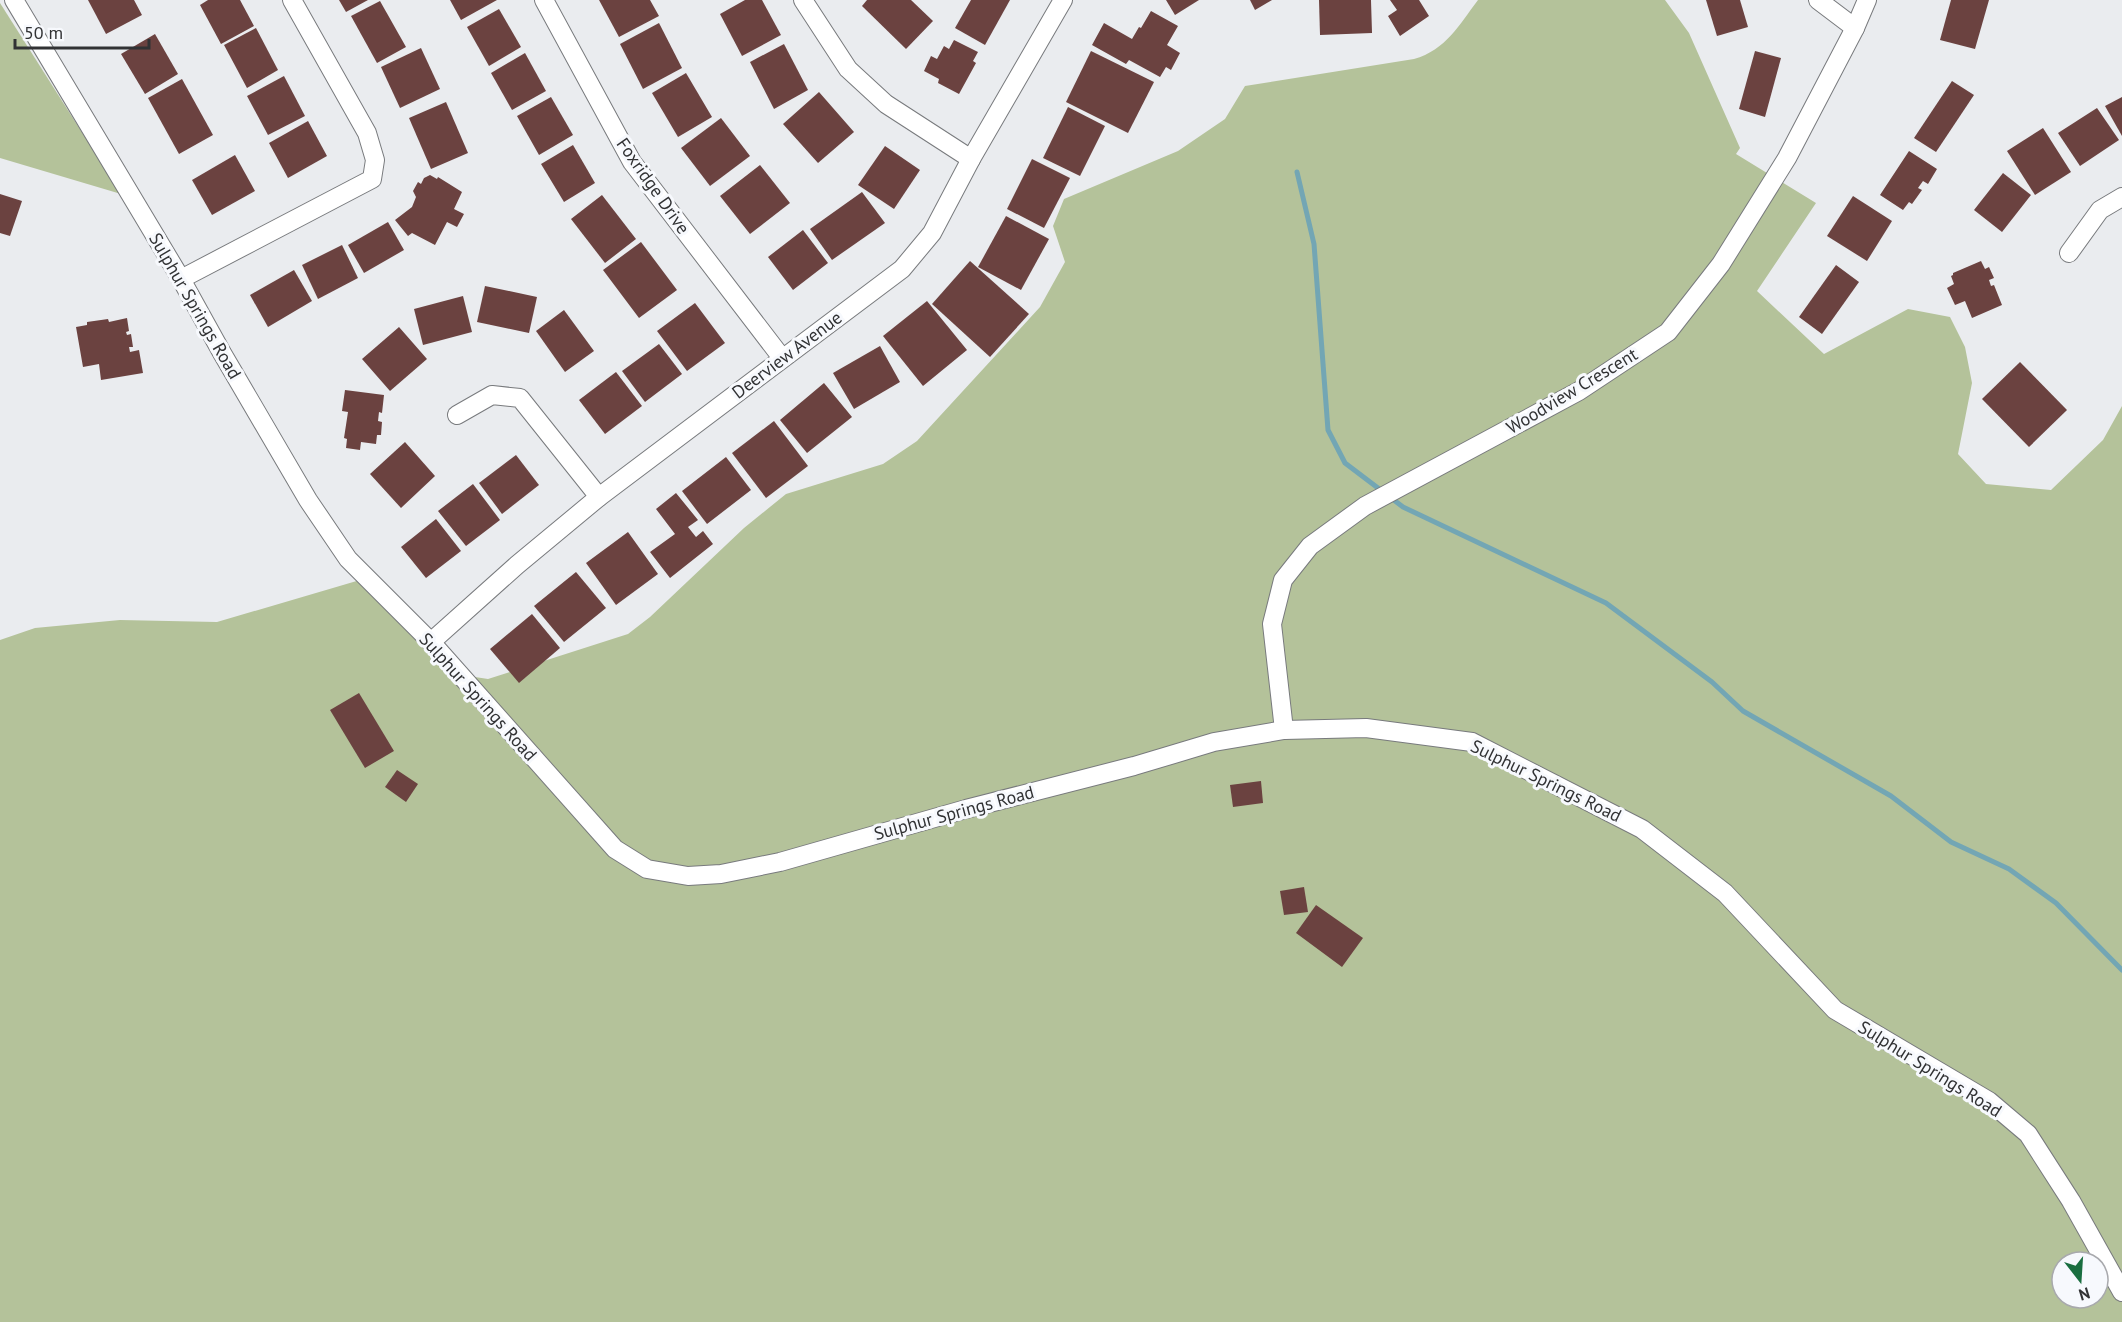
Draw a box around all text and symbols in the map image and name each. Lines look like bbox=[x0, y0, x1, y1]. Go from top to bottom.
scale bar bbox=[15, 12, 148, 50]
text: 50 m bbox=[24, 21, 63, 44]
street label: Foxridge Drive bbox=[612, 133, 695, 238]
street label: Sulphur Springs Road bbox=[144, 229, 247, 383]
street label: Deerview Avenue bbox=[727, 306, 846, 403]
street label: Woodview Crescent bbox=[1502, 342, 1641, 439]
street label: Sulphur Springs Road bbox=[415, 628, 542, 766]
street label: Sulphur Springs Road bbox=[1467, 734, 1625, 827]
street label: Sulphur Springs Road bbox=[871, 780, 1037, 845]
street label: Sulphur Springs Road bbox=[1854, 1015, 2006, 1122]
north arrow bbox=[2050, 1250, 2110, 1310]
text: N bbox=[2076, 1283, 2092, 1305]

